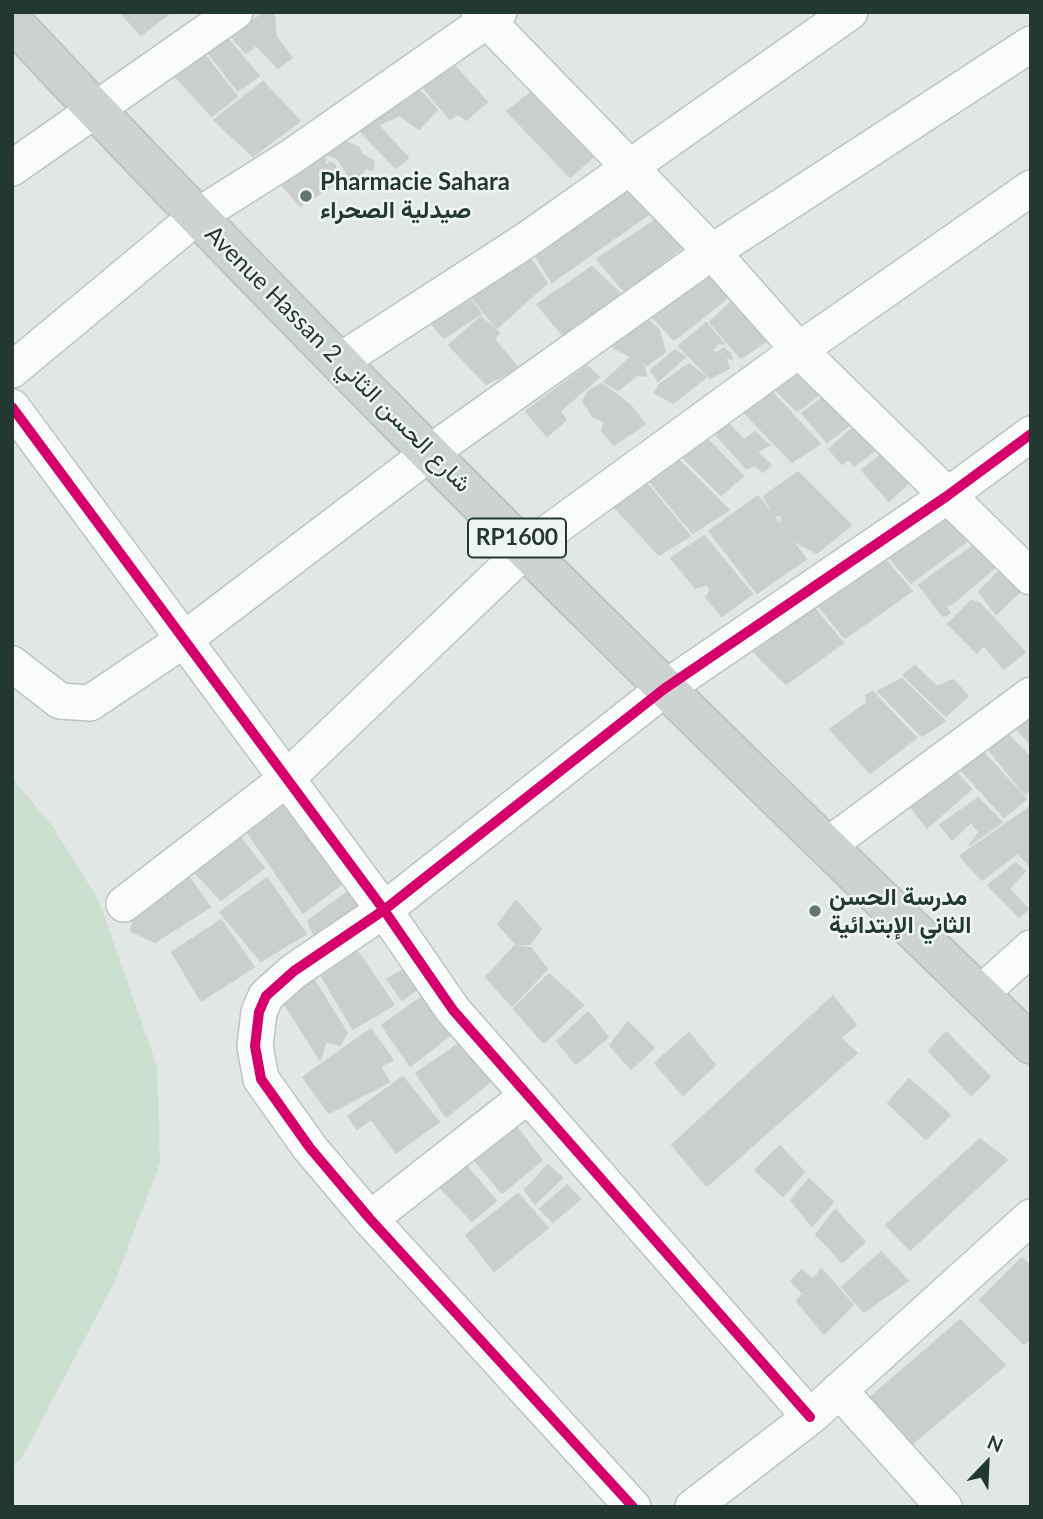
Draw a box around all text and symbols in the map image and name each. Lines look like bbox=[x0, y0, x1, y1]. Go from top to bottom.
place label: Pharmacie Sahara صيدلية الصحراء bbox=[320, 168, 510, 224]
marker: Pharmacie Sahara صيدلية الصحراء bbox=[298, 188, 314, 204]
street label: Avenue Hassan 2 شارع الحسن الثاني bbox=[199, 220, 477, 498]
road number: RP1600 bbox=[468, 518, 566, 558]
place label: مدرسة الحسن الثاني الإبتدائية bbox=[829, 883, 972, 939]
marker: مدرسة الحسن الثاني الإبتدائية bbox=[807, 903, 823, 919]
north arrow bbox=[952, 1428, 1022, 1498]
text: N bbox=[984, 1430, 1007, 1457]

